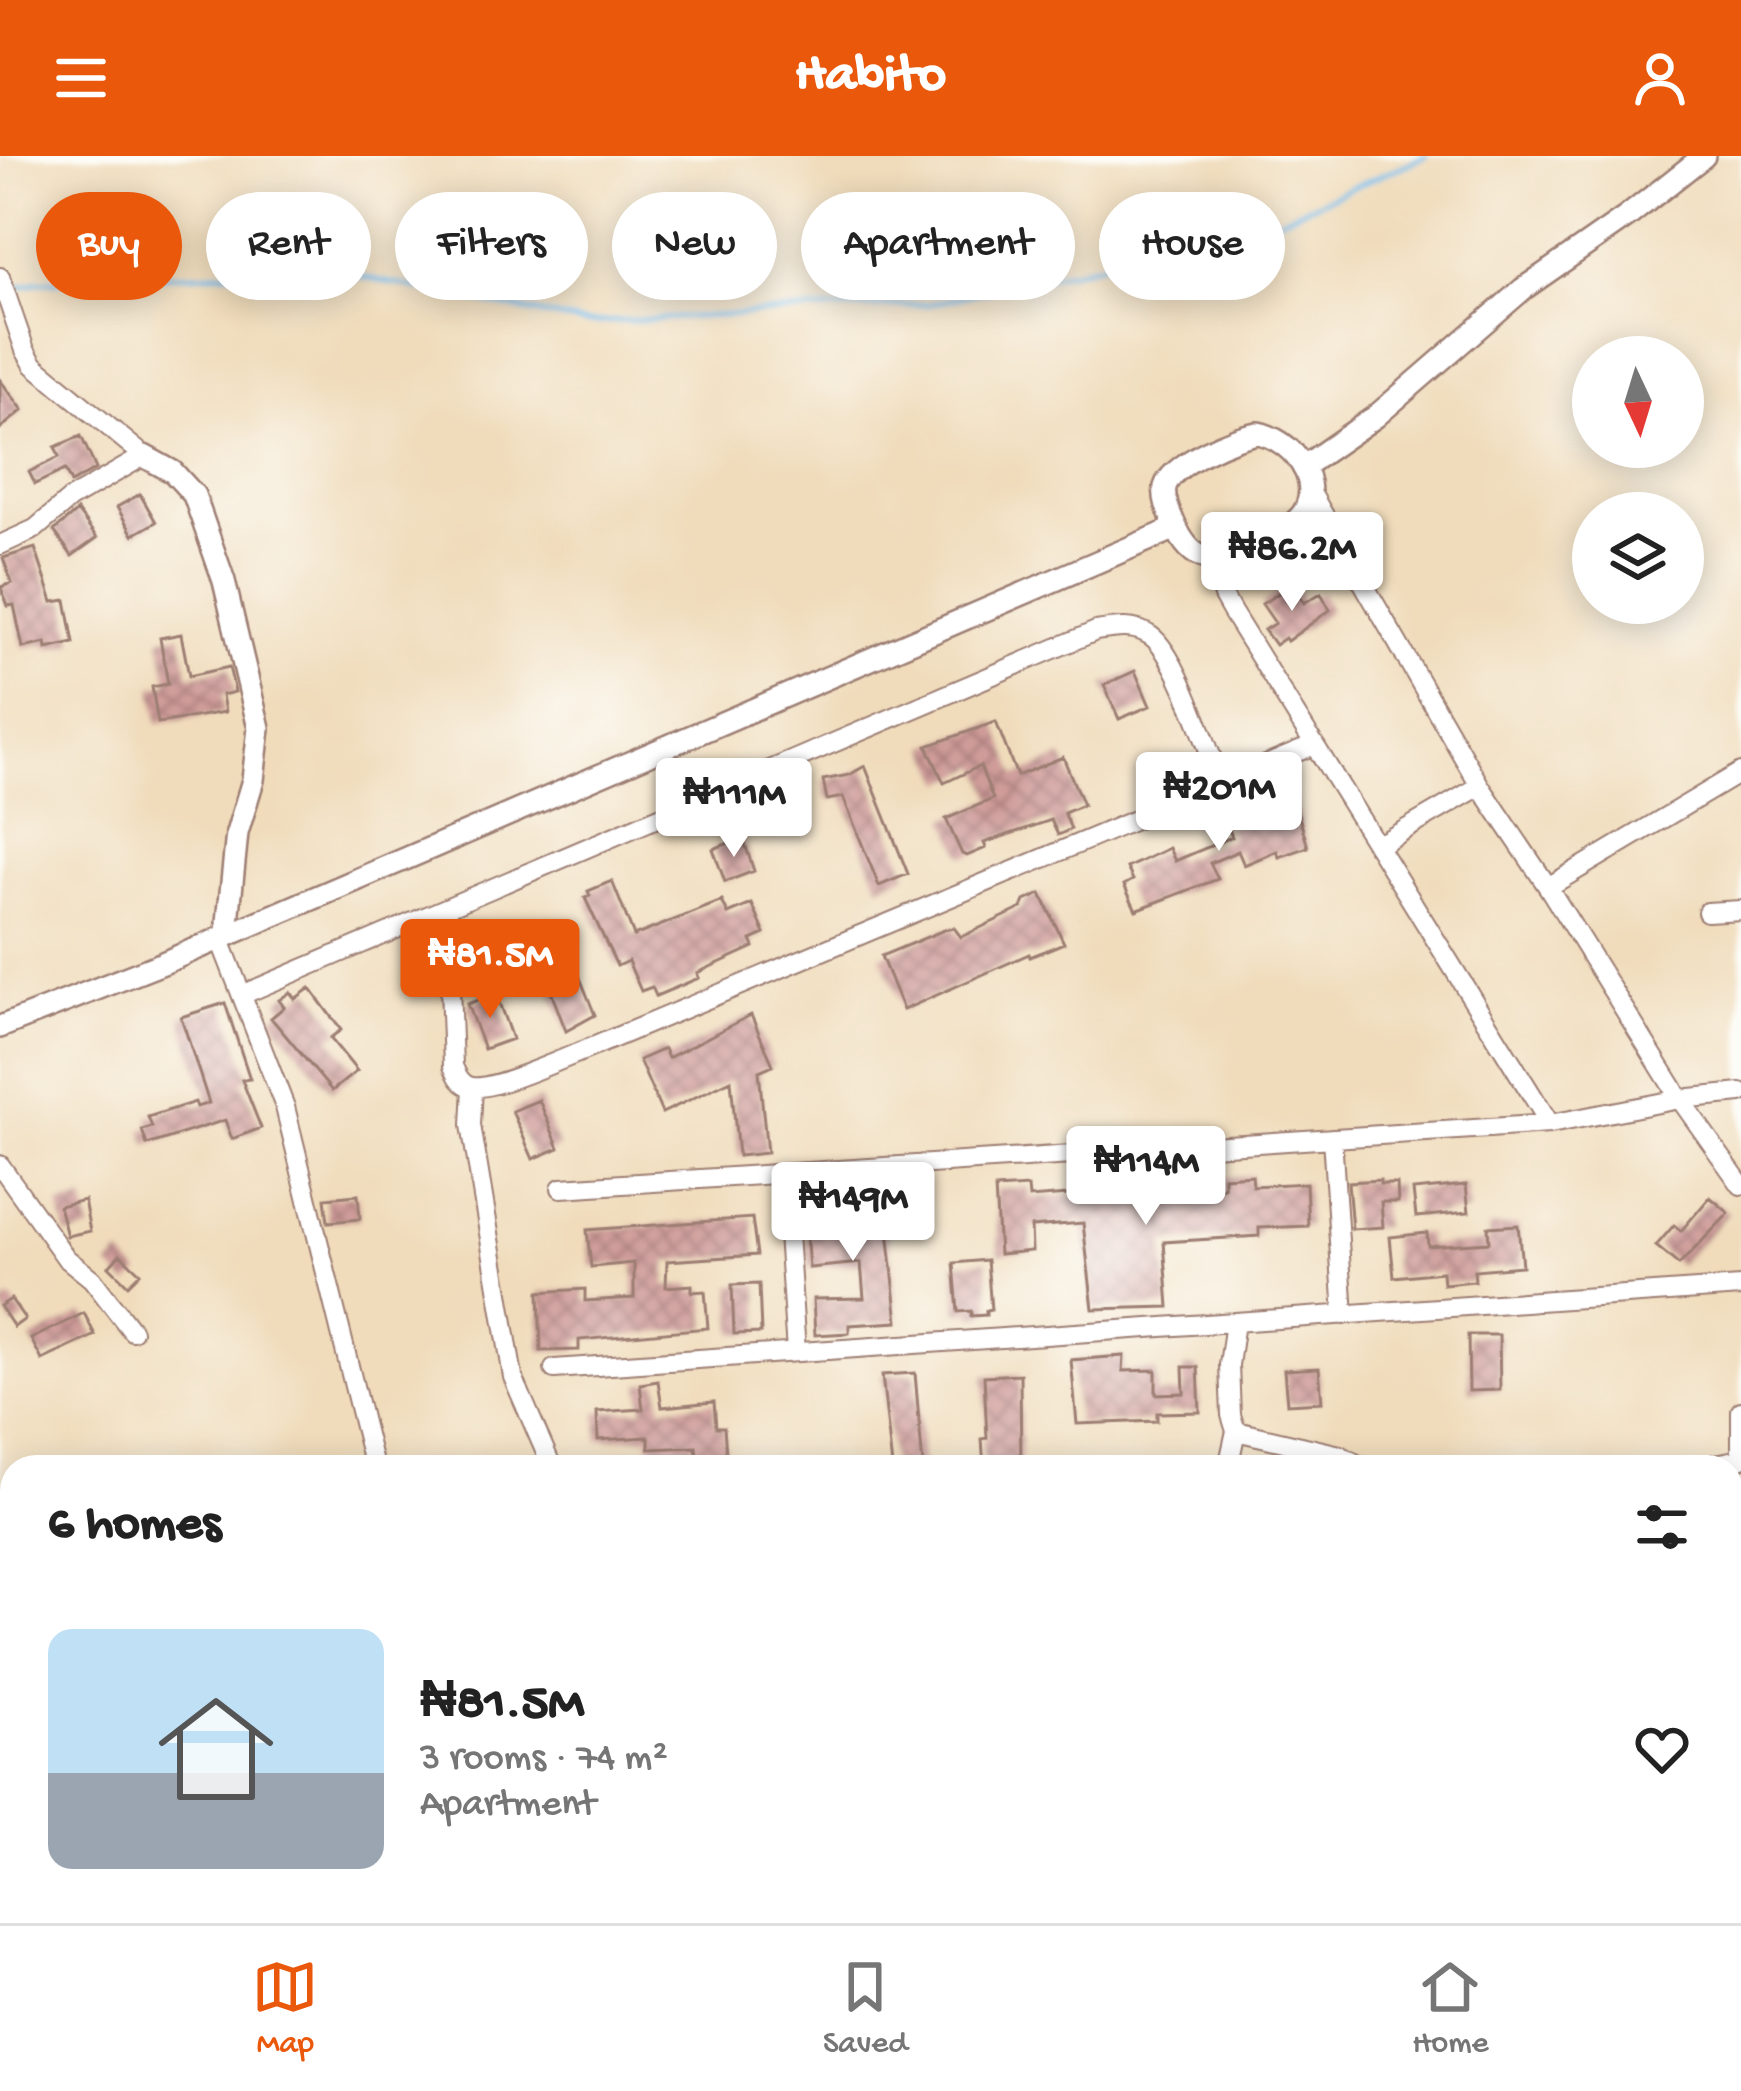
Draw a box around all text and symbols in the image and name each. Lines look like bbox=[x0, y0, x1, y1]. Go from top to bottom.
icon: menu bbox=[48, 45, 114, 111]
icon: person bbox=[1627, 45, 1693, 111]
text: Habito bbox=[795, 46, 946, 110]
chip: Buy bbox=[36, 192, 182, 300]
chip: Rent bbox=[206, 192, 371, 300]
chip: Filters bbox=[395, 192, 588, 300]
chip: New bbox=[612, 192, 777, 300]
chip: Apartment bbox=[801, 192, 1075, 300]
chip: House bbox=[1099, 192, 1285, 300]
north arrow bbox=[1572, 336, 1704, 468]
map controls bbox=[1572, 336, 1704, 624]
button: layers bbox=[1572, 492, 1704, 624]
pin: ₦86.2M bbox=[1194, 512, 1390, 614]
text: ₦86.2M bbox=[1228, 528, 1356, 574]
pin: ₦201M bbox=[1135, 752, 1303, 854]
pin: ₦111M bbox=[650, 758, 818, 860]
text: ₦201M bbox=[1163, 768, 1275, 814]
text: ₦111M bbox=[683, 774, 785, 820]
pin: ₦81.5M bbox=[392, 919, 588, 1021]
text: ₦81.5M bbox=[427, 935, 553, 981]
pin: ₦114M bbox=[1062, 1126, 1230, 1228]
text: ₦114M bbox=[1093, 1142, 1199, 1188]
pin: ₦149M bbox=[769, 1162, 937, 1264]
text: ₦149M bbox=[799, 1178, 907, 1224]
icon: filters bbox=[1629, 1494, 1695, 1560]
text: 6 homes bbox=[48, 1497, 221, 1557]
icon: home bbox=[144, 1677, 288, 1821]
text: ₦81.5M bbox=[420, 1677, 584, 1737]
icon: heart bbox=[1629, 1716, 1695, 1782]
text: 3 rooms · 74 m² bbox=[420, 1737, 668, 1783]
text: Apartment bbox=[420, 1783, 596, 1829]
tab: Map bbox=[252, 1954, 318, 2064]
tab: Saved bbox=[823, 1954, 908, 2064]
tab: Home bbox=[1412, 1954, 1489, 2064]

